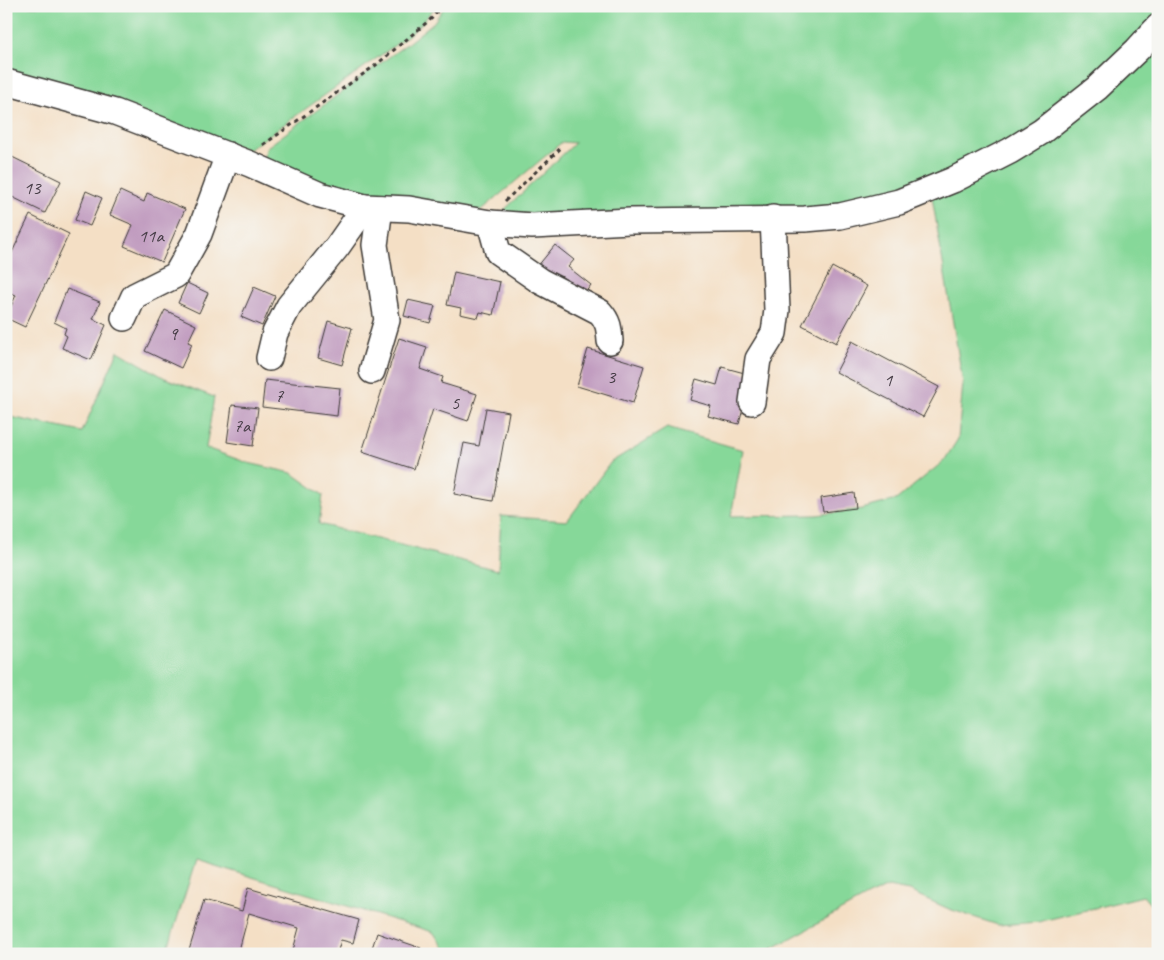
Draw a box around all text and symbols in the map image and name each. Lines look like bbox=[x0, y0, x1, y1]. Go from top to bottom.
house number: 13 bbox=[23, 176, 42, 200]
house number: 11a bbox=[138, 224, 165, 248]
house number: 9 bbox=[169, 322, 179, 346]
house number: 3 bbox=[607, 365, 617, 389]
house number: 1 bbox=[884, 368, 894, 392]
house number: 7 bbox=[275, 384, 285, 408]
house number: 5 bbox=[451, 391, 461, 415]
house number: 7a bbox=[234, 414, 252, 438]

